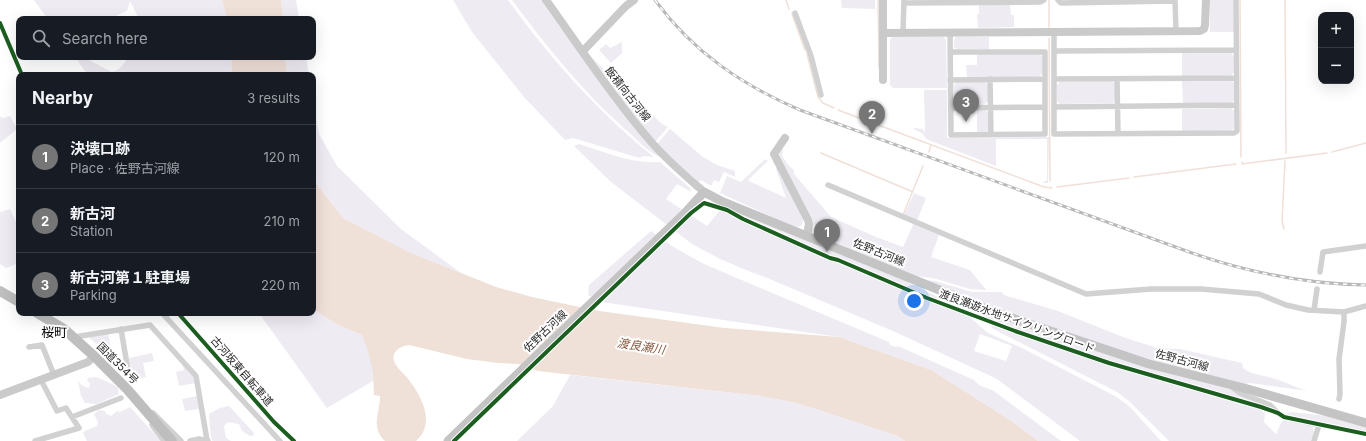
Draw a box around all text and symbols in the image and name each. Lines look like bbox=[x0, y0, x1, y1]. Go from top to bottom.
map controls bbox=[1318, 12, 1354, 84]
button: + bbox=[1318, 12, 1354, 48]
search box bbox=[16, 16, 316, 60]
icon: search bbox=[30, 27, 52, 49]
text: Search here bbox=[62, 29, 148, 48]
button: − bbox=[1318, 48, 1354, 84]
street label: 飯積向古河線 bbox=[602, 64, 654, 124]
text: Nearby bbox=[32, 88, 93, 108]
pin: 3 bbox=[953, 89, 979, 122]
text: 3 results bbox=[247, 90, 300, 106]
pin: 2 bbox=[859, 101, 885, 134]
text: 決壊口跡 bbox=[70, 139, 130, 158]
text: 1 bbox=[42, 149, 48, 165]
text: 120 m bbox=[264, 149, 300, 165]
text: Place · 佐野古河線 bbox=[70, 160, 180, 176]
text: 新古河 bbox=[70, 204, 115, 223]
text: 2 bbox=[41, 213, 49, 229]
text: 210 m bbox=[264, 213, 300, 229]
pin: 1 bbox=[814, 219, 840, 252]
text: Station bbox=[70, 223, 113, 239]
street label: 佐野古河線 bbox=[851, 235, 907, 269]
text: 新古河第１駐車場 bbox=[70, 268, 190, 287]
text: 3 bbox=[41, 277, 49, 293]
text: 220 m bbox=[261, 277, 300, 293]
street label: 渡良瀬遊水地サイクリングロード bbox=[937, 286, 1097, 356]
text: Parking bbox=[70, 287, 117, 303]
your location bbox=[904, 291, 924, 311]
street label: 佐野古河線 bbox=[520, 307, 570, 355]
district label: 桜町 bbox=[41, 324, 67, 340]
street label: 古河坂東自転車道 bbox=[208, 333, 276, 409]
water label: 渡良瀬川 bbox=[616, 335, 668, 357]
street label: 国道354号 bbox=[94, 339, 142, 387]
street label: 佐野古河線 bbox=[1154, 346, 1210, 374]

